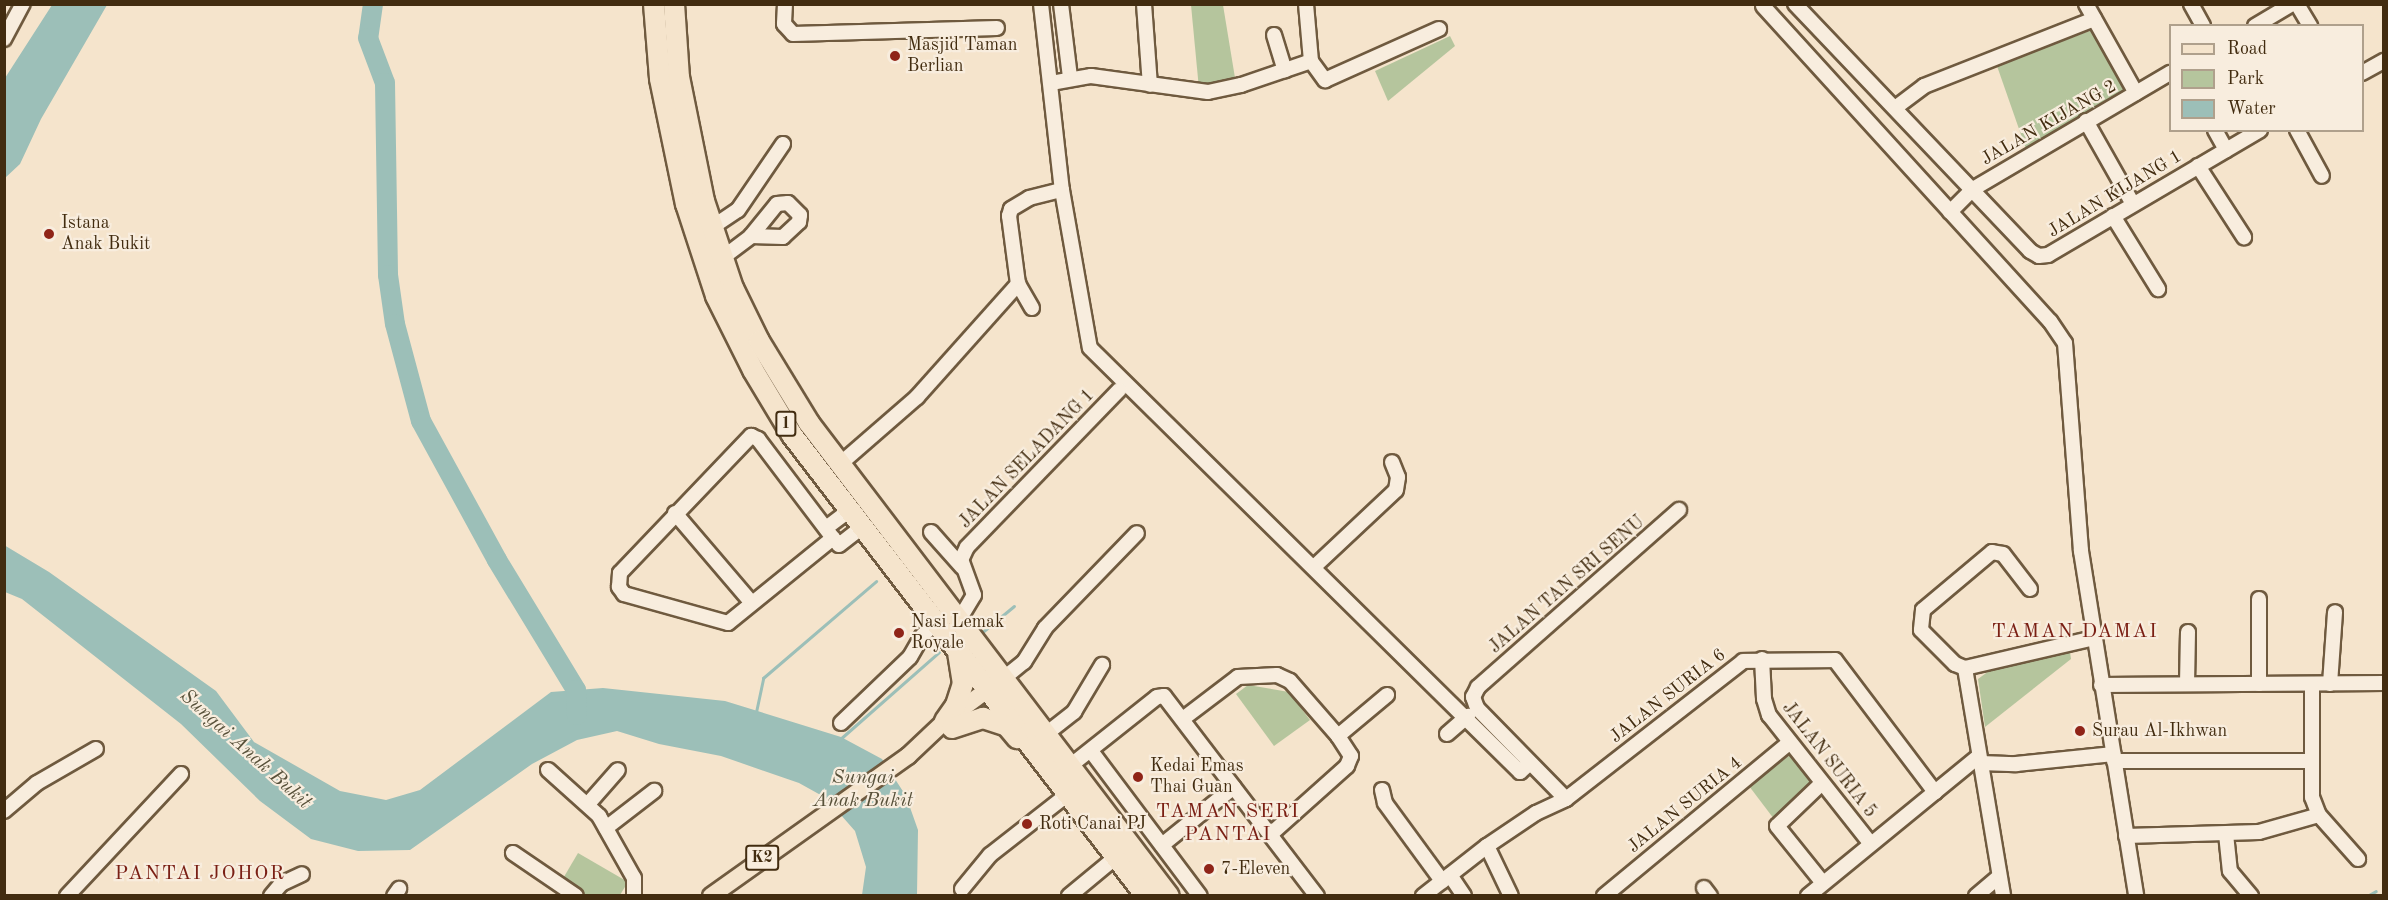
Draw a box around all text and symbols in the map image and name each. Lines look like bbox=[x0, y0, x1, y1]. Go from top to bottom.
legend bbox=[2169, 24, 2364, 132]
place label: Masjid Taman Berlian bbox=[907, 35, 1018, 78]
text: Road bbox=[2227, 40, 2267, 58]
marker: Masjid Taman Berlian bbox=[888, 49, 902, 63]
text: Park bbox=[2227, 70, 2264, 88]
street label: JALAN KIJANG 2 bbox=[1978, 76, 2120, 170]
text: Water bbox=[2227, 100, 2276, 118]
street label: JALAN KIJANG 1 bbox=[2044, 146, 2186, 242]
place label: Istana Anak Bukit bbox=[61, 213, 150, 256]
marker: Istana Anak Bukit bbox=[42, 227, 56, 241]
street label: JALAN SELADANG 1 bbox=[955, 385, 1099, 533]
road number: 1 bbox=[774, 411, 798, 437]
street label: JALAN TAN SRI SENU bbox=[1485, 512, 1649, 658]
place label: Nasi Lemak Royale bbox=[911, 612, 1004, 654]
district label: TAMAN DAMAI bbox=[1991, 620, 2159, 644]
marker: Nasi Lemak Royale bbox=[892, 626, 906, 640]
street label: JALAN SURIA 6 bbox=[1606, 644, 1730, 748]
water label: Sungai Anak Bukit bbox=[175, 685, 315, 815]
street label: JALAN SURIA 5 bbox=[1777, 698, 1881, 822]
place label: Surau Al-Ikhwan bbox=[2092, 720, 2227, 742]
marker: Surau Al-Ikhwan bbox=[2073, 724, 2087, 738]
street label: JALAN SURIA 4 bbox=[1623, 752, 1747, 858]
place label: Kedai Emas Thai Guan bbox=[1150, 756, 1243, 798]
water label: Sungai Anak Bukit bbox=[813, 766, 913, 813]
marker: Kedai Emas Thai Guan bbox=[1131, 770, 1145, 784]
district label: TAMAN SERI PANTAI bbox=[1156, 801, 1300, 848]
place label: Roti Canai PJ bbox=[1039, 813, 1146, 835]
marker: Roti Canai PJ bbox=[1020, 817, 1034, 831]
road number: K2 bbox=[744, 845, 780, 871]
place label: 7-Eleven bbox=[1221, 858, 1290, 880]
district label: PANTAI JOHOR bbox=[114, 862, 286, 886]
marker: 7-Eleven bbox=[1202, 862, 1216, 876]

